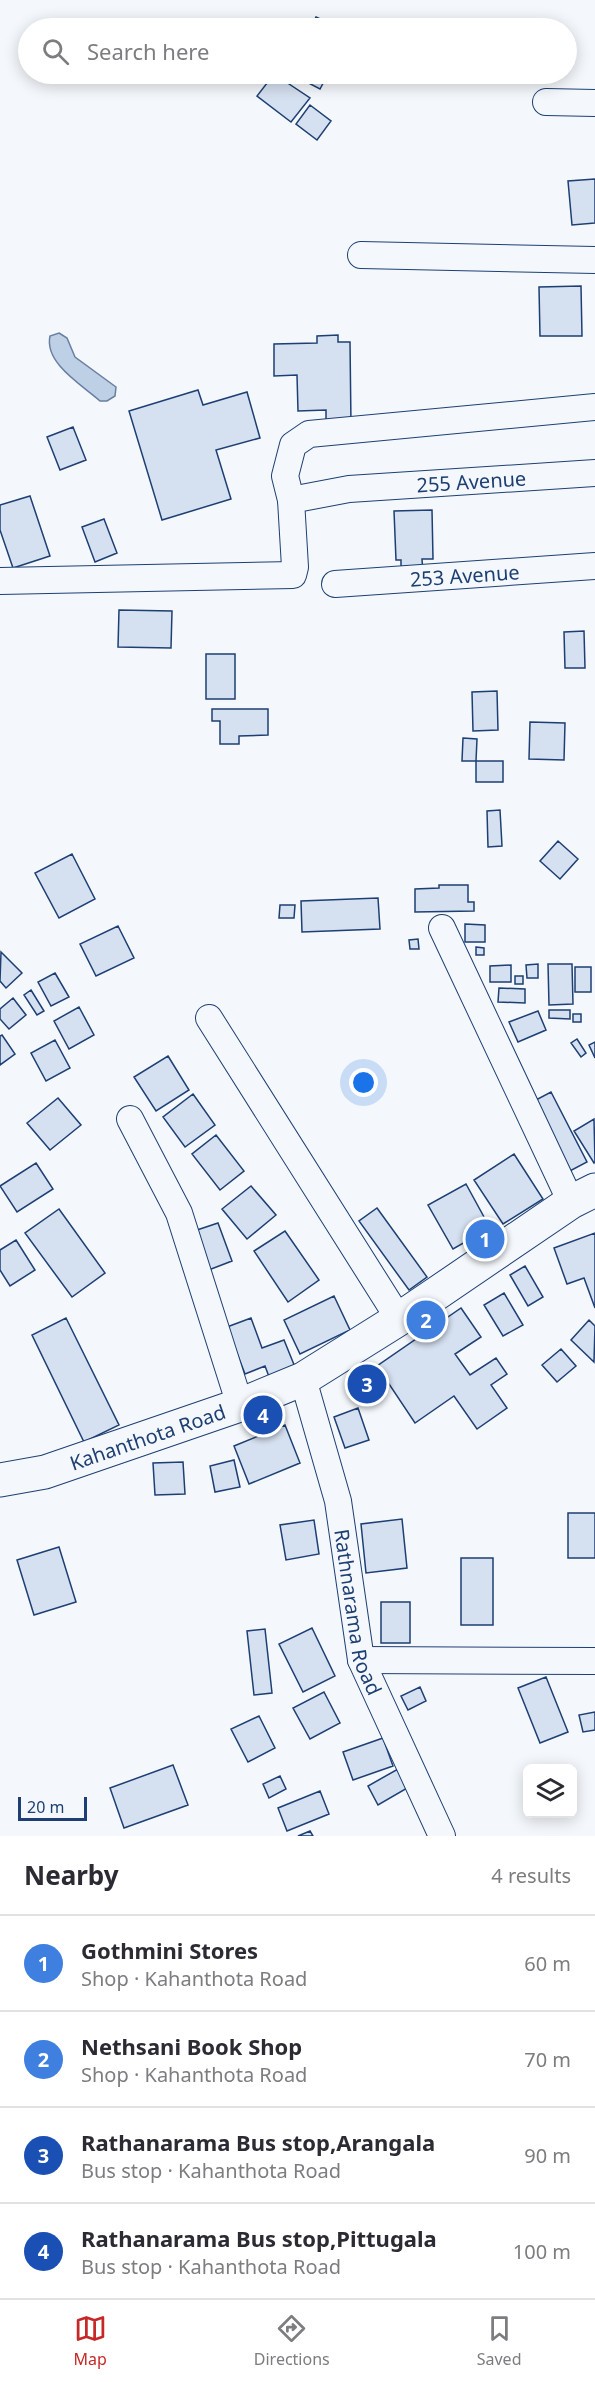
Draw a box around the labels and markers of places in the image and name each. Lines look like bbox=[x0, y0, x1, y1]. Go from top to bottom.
pin: 1 bbox=[466, 1216, 504, 1262]
pin: 2 bbox=[406, 1298, 446, 1342]
pin: 3 bbox=[348, 1362, 386, 1406]
pin: 4 bbox=[244, 1392, 282, 1438]

